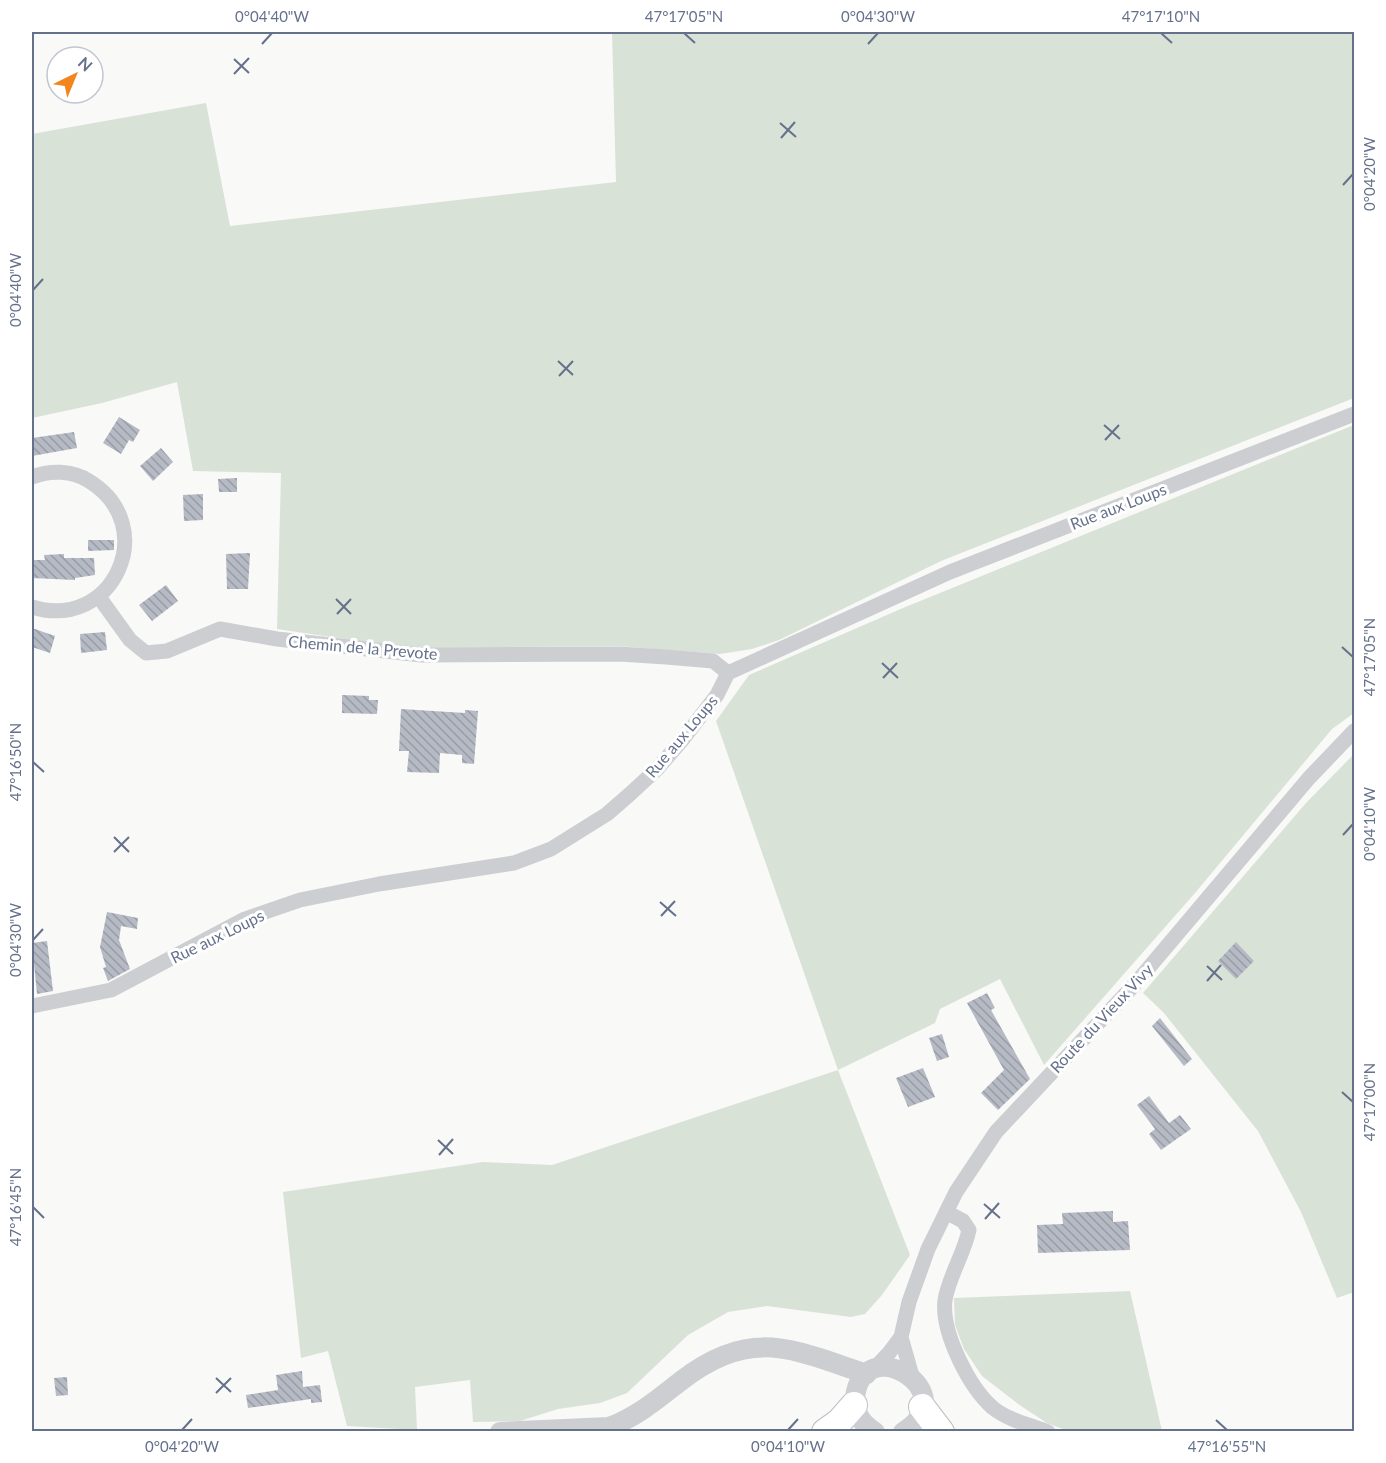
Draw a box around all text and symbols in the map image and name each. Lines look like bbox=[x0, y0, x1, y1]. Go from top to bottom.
text: 0°04'40"W bbox=[235, 7, 309, 25]
text: 47°17'05"N bbox=[645, 7, 723, 25]
text: 0°04'30"W bbox=[841, 7, 915, 25]
text: 47°17'10"N bbox=[1122, 7, 1200, 25]
north arrow bbox=[45, 45, 105, 105]
text: N bbox=[75, 53, 97, 75]
text: 0°04'20"W bbox=[1360, 137, 1378, 211]
text: 0°04'40"W bbox=[6, 253, 24, 327]
street label: Rue aux Loups bbox=[1067, 479, 1169, 533]
text: 47°17'05"N bbox=[1360, 618, 1378, 696]
street label: Chemin de la Prevote bbox=[288, 631, 438, 663]
street label: Rue aux Loups bbox=[641, 691, 721, 781]
text: 47°16'50"N bbox=[6, 723, 24, 801]
text: 0°04'10"W bbox=[1360, 787, 1378, 861]
text: 0°04'30"W bbox=[6, 903, 24, 977]
street label: Rue aux Loups bbox=[167, 905, 267, 967]
street label: Route du Vieux Vivy bbox=[1046, 959, 1157, 1076]
text: 47°17'00"N bbox=[1360, 1063, 1378, 1141]
text: 47°16'45"N bbox=[6, 1168, 24, 1246]
text: 0°04'20"W bbox=[145, 1437, 219, 1455]
text: 0°04'10"W bbox=[751, 1437, 825, 1455]
text: 47°16'55"N bbox=[1188, 1437, 1266, 1455]

